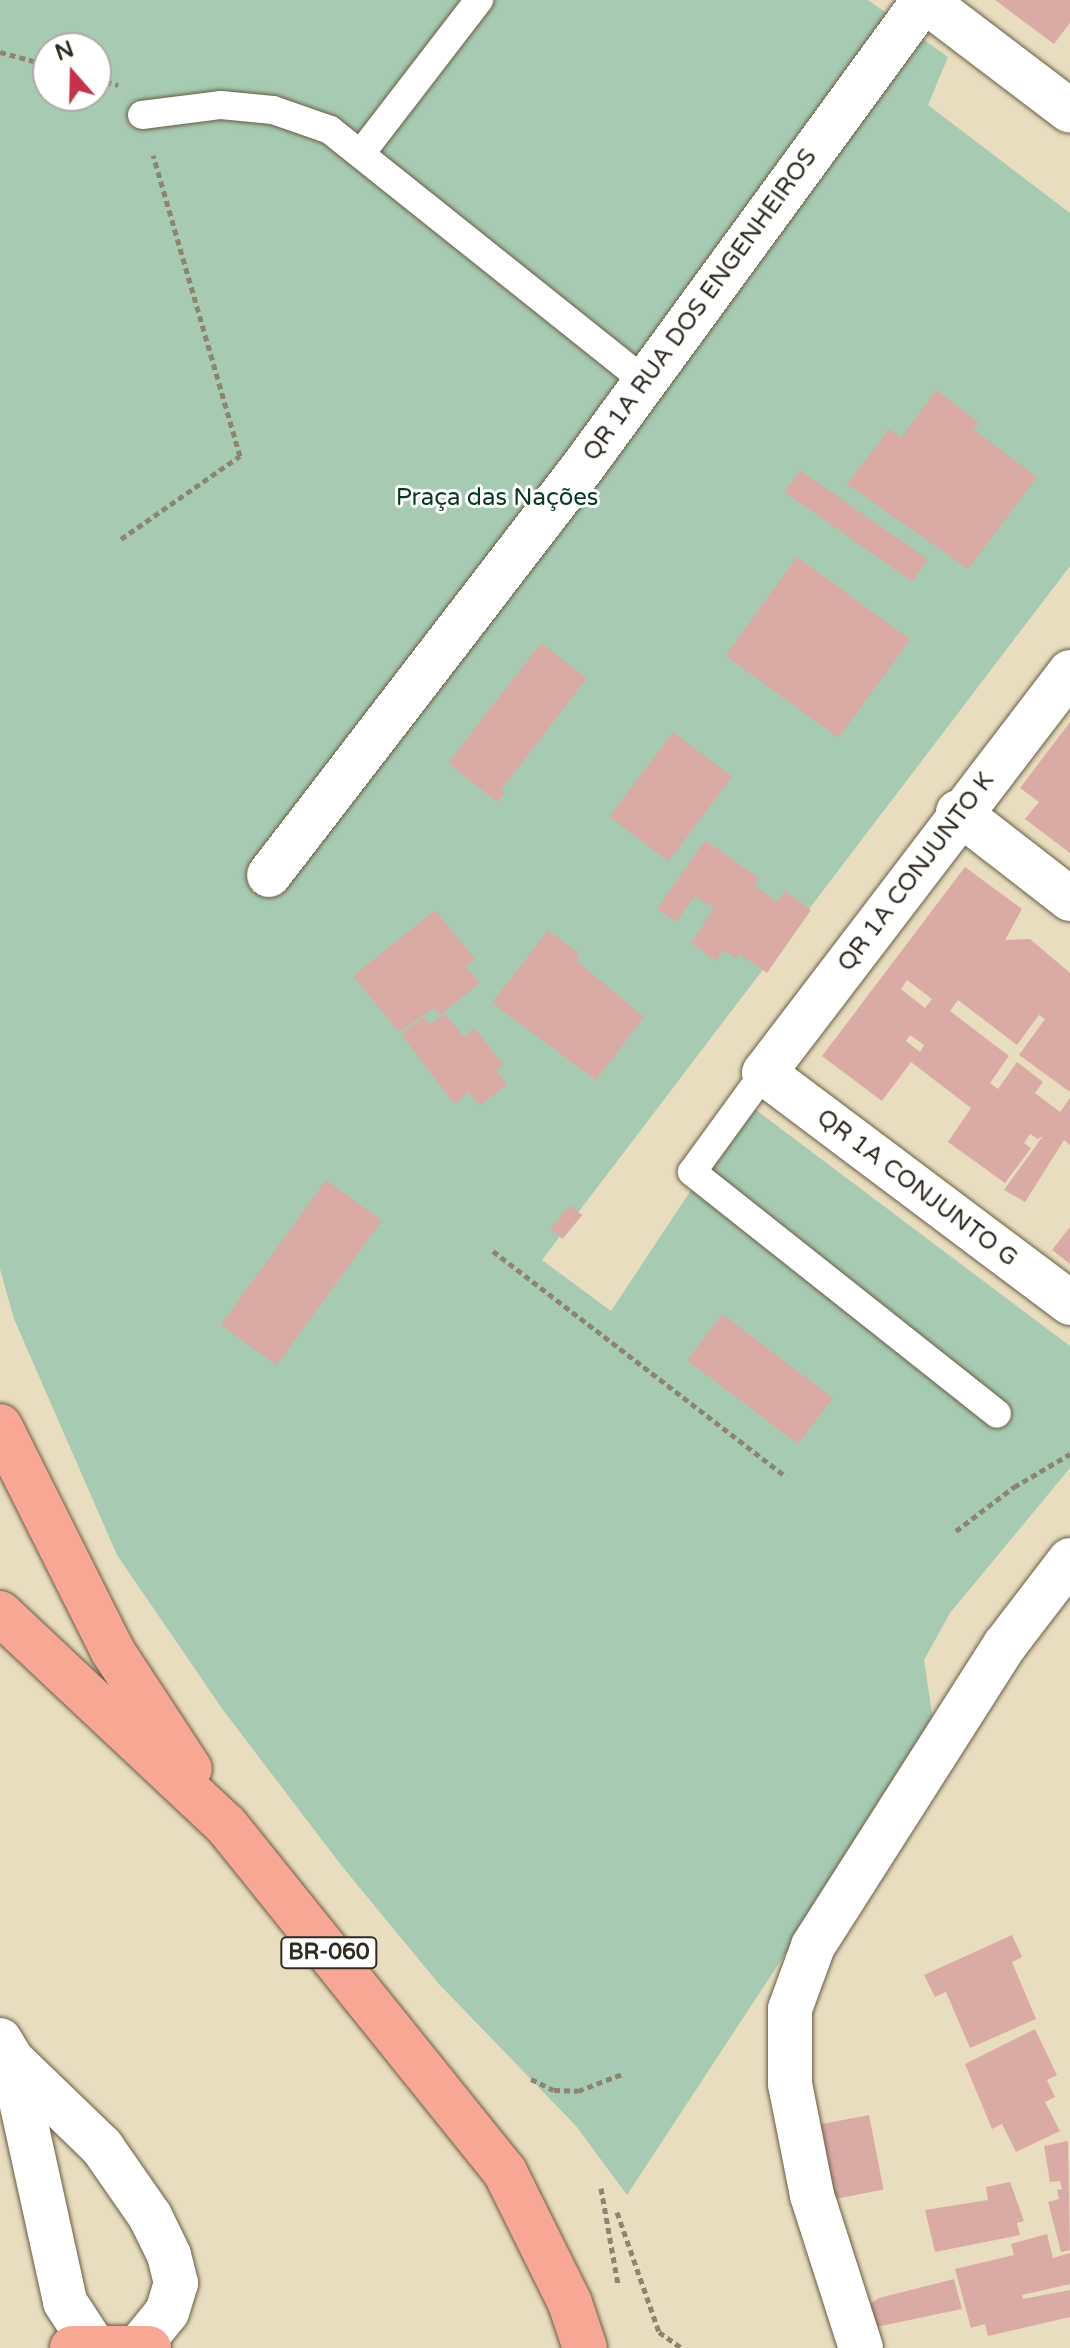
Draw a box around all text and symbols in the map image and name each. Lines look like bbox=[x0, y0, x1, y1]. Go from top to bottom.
north arrow bbox=[32, 32, 112, 112]
text: N bbox=[52, 36, 77, 67]
street label: QR 1A RUA DOS ENGENHEIROS bbox=[577, 143, 823, 467]
park label: Praça das Nações bbox=[396, 484, 598, 512]
street label: QR 1A CONJUNTO K bbox=[832, 767, 1000, 977]
street label: QR 1A CONJUNTO G bbox=[811, 1103, 1023, 1273]
road number: BR-060 bbox=[279, 1935, 379, 1971]

